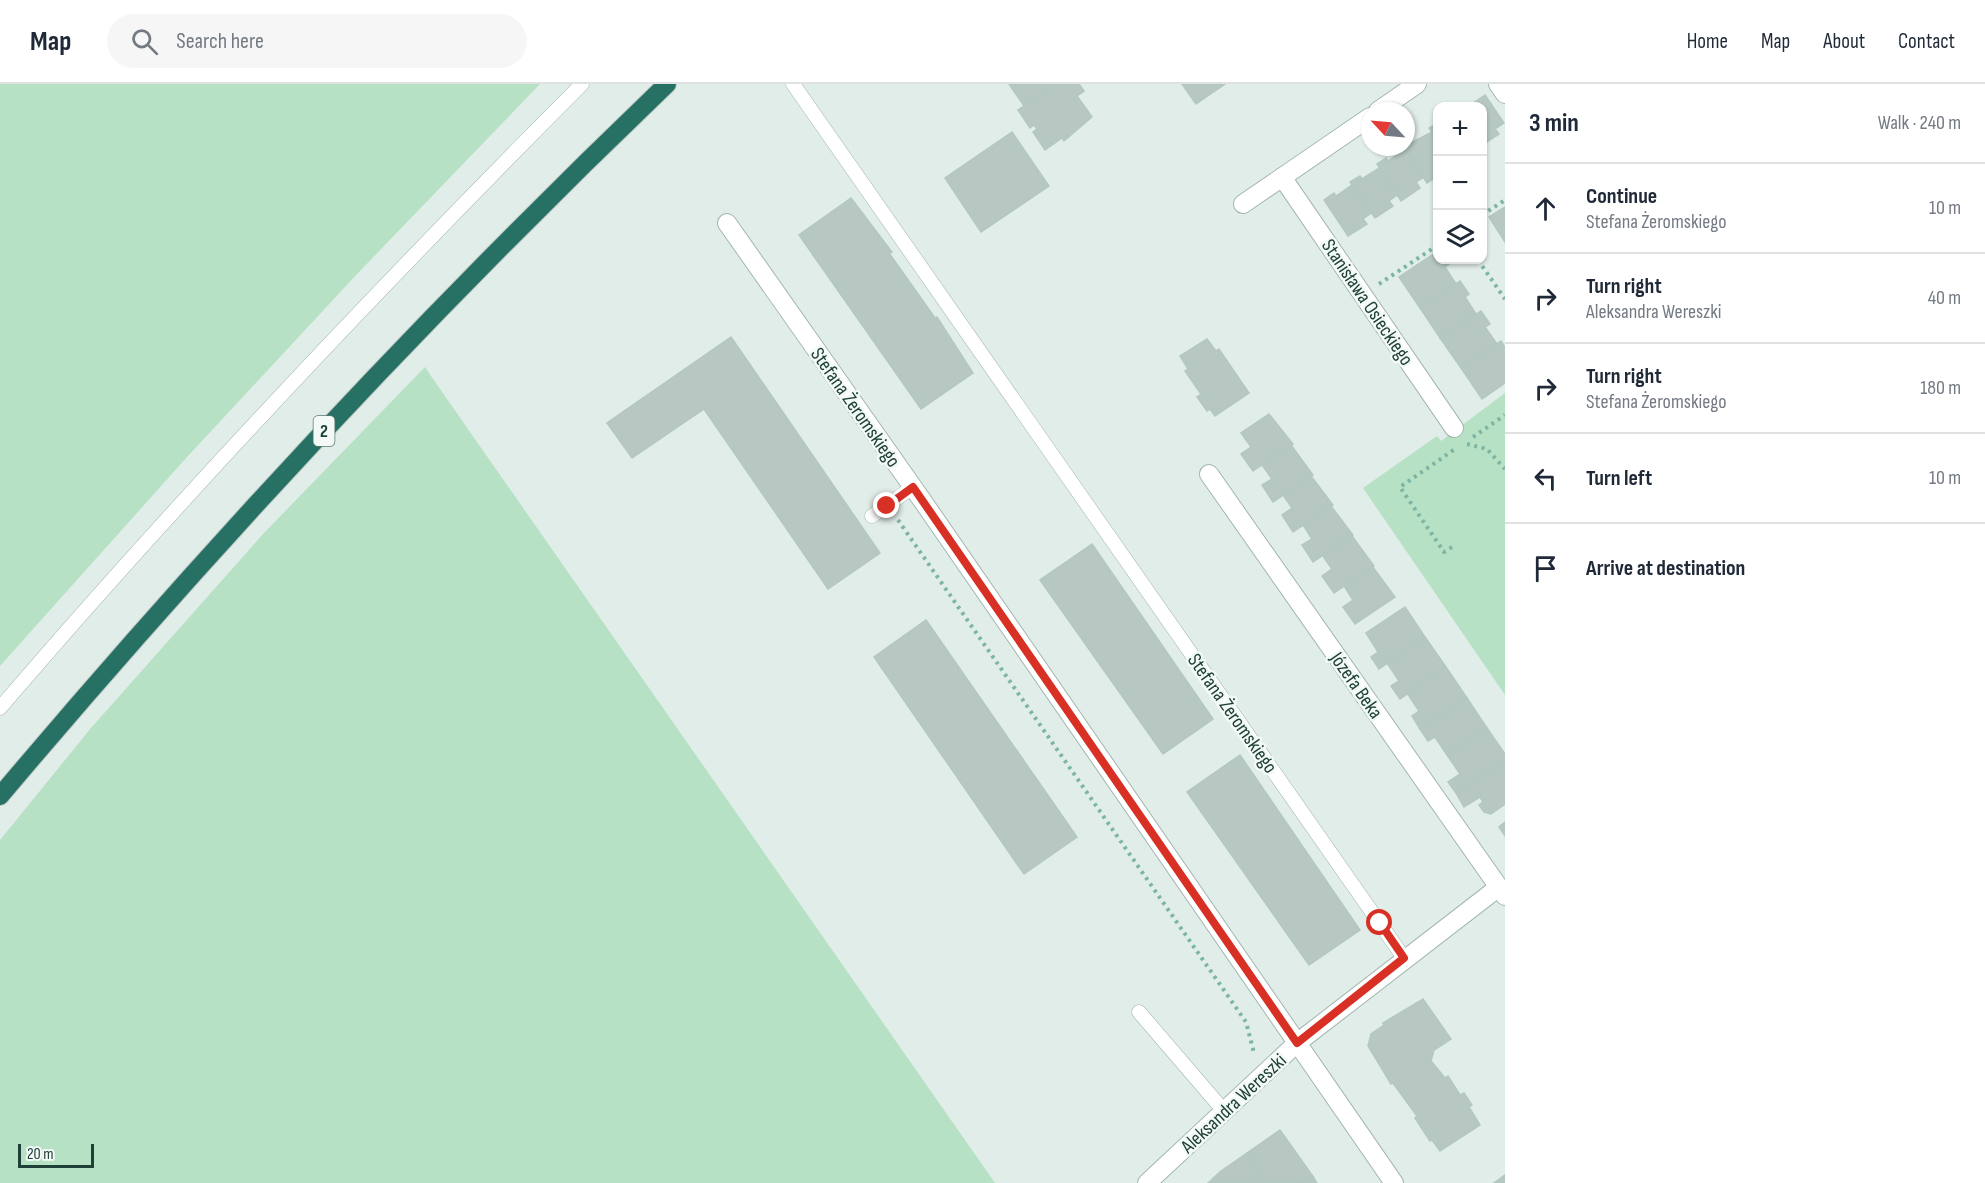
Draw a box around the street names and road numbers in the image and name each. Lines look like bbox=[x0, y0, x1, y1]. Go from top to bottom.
street label: Stanisława Osieckiego bbox=[1316, 235, 1418, 370]
street label: Stefana Żeromskiego bbox=[805, 343, 905, 472]
road number: 2 bbox=[314, 416, 334, 446]
street label: Józefa Beka bbox=[1324, 647, 1388, 724]
street label: Stefana Żeromskiego bbox=[1182, 649, 1282, 778]
street label: Aleksandra Wereszki bbox=[1175, 1049, 1291, 1159]

